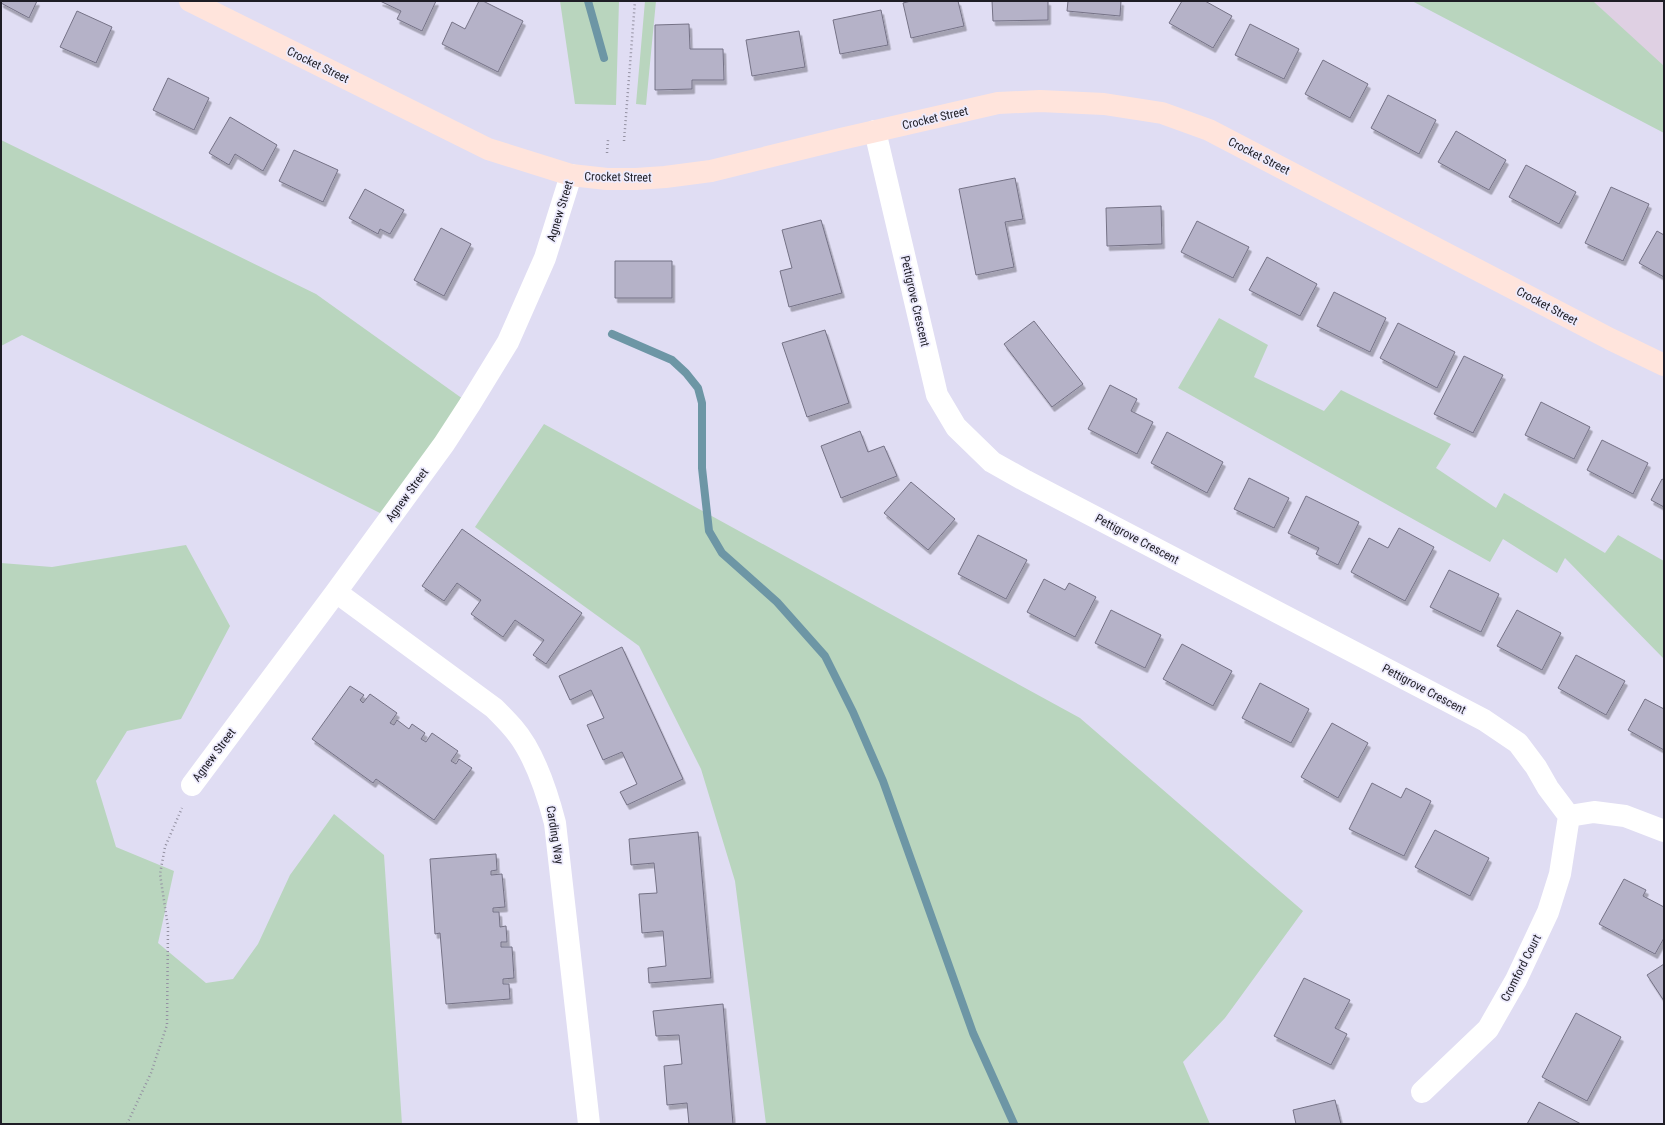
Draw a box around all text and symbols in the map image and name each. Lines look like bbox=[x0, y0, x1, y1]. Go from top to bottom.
street label: Crocket Street bbox=[285, 44, 352, 86]
street label: Crocket Street bbox=[901, 104, 970, 132]
street label: Crocket Street bbox=[1226, 134, 1293, 178]
street label: Crocket Street bbox=[584, 169, 652, 185]
street label: Agnew Street bbox=[544, 178, 576, 243]
street label: Pettigrove Crescent bbox=[898, 254, 932, 348]
street label: Crocket Street bbox=[1514, 284, 1580, 328]
street label: Agnew Street bbox=[383, 465, 431, 525]
street label: Pettigrove Crescent bbox=[1093, 511, 1182, 567]
street label: Pettigrove Crescent bbox=[1380, 661, 1469, 717]
street label: Agnew Street bbox=[189, 725, 239, 784]
street label: Carding Way bbox=[543, 805, 567, 865]
street label: Cromford Court bbox=[1498, 932, 1544, 1004]

